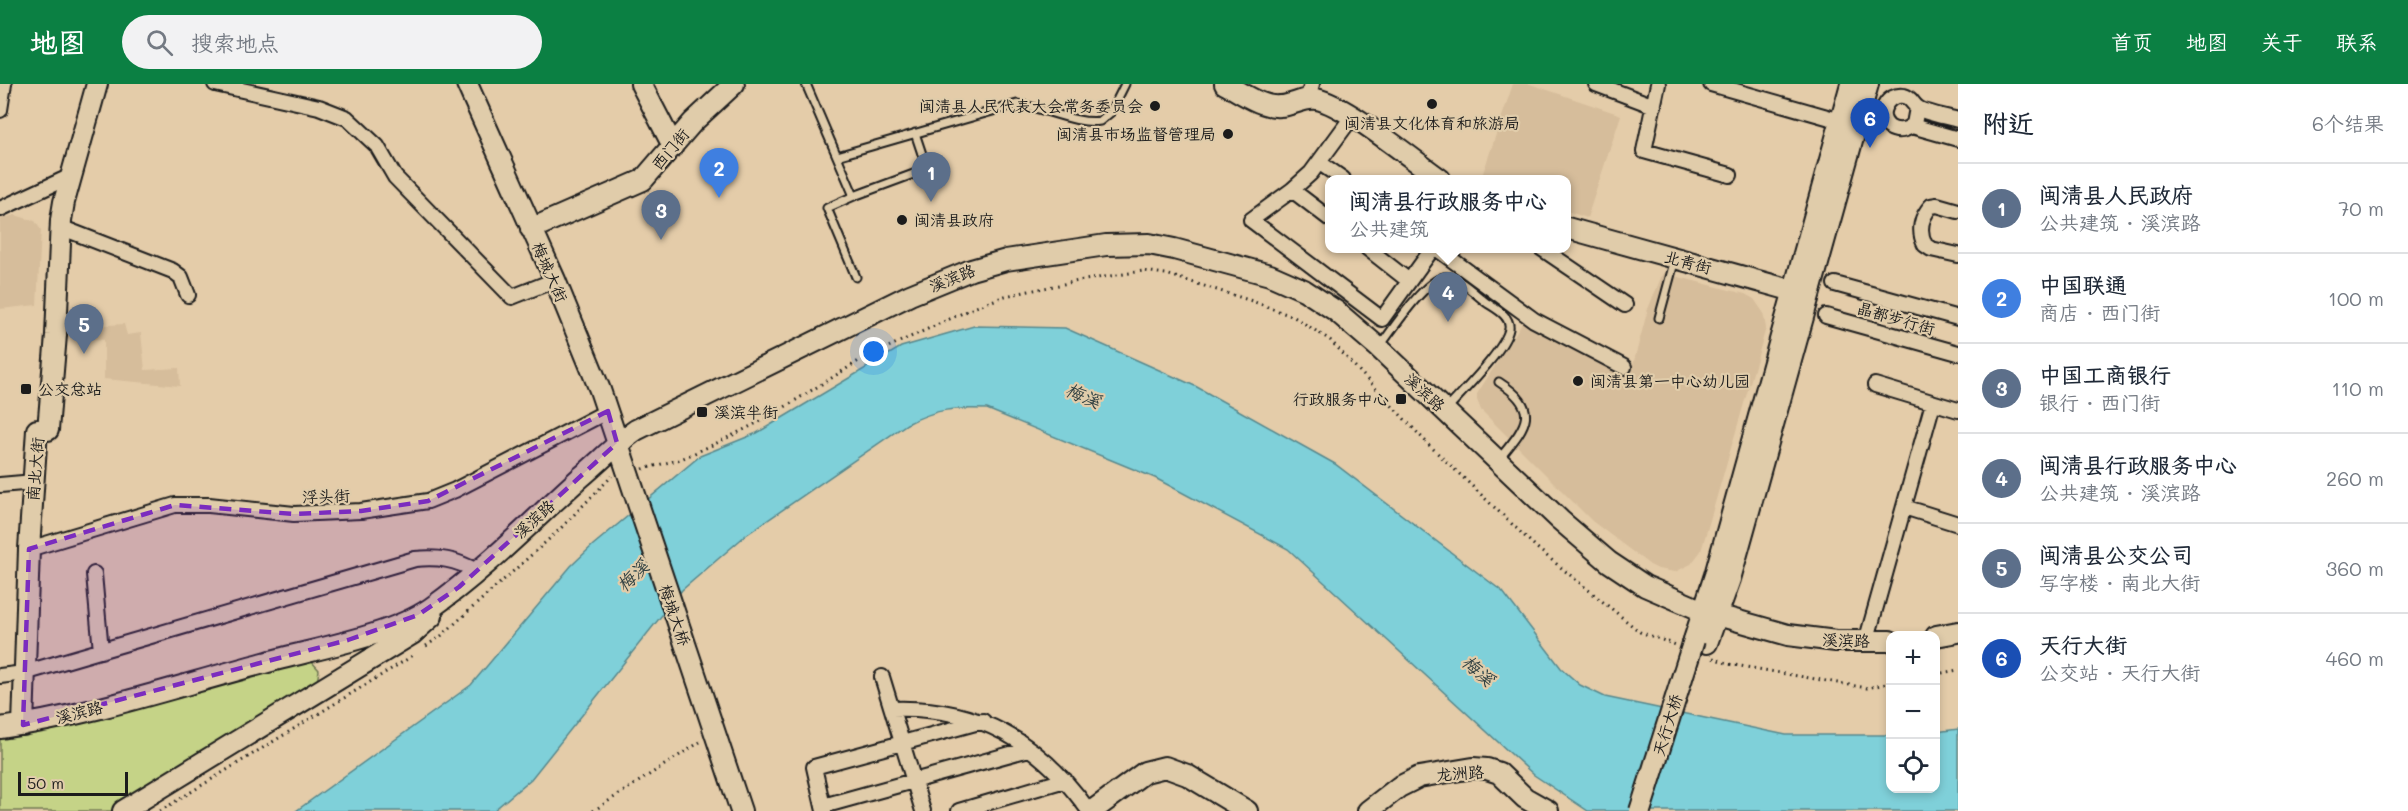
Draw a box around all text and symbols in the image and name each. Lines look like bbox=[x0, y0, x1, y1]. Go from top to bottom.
search box bbox=[122, 15, 542, 69]
text: 地图 bbox=[30, 24, 86, 60]
icon: search bbox=[143, 26, 176, 59]
text: 搜索地点 bbox=[191, 28, 279, 57]
text: 首页 bbox=[2111, 28, 2153, 55]
text: 地图 bbox=[2186, 28, 2228, 55]
text: 关于 bbox=[2261, 28, 2303, 55]
text: 联系 bbox=[2336, 28, 2378, 55]
place label: 闽清县人民代表大会常务委员会 bbox=[919, 95, 1143, 116]
marker: 闽清县文化体育和旅游局 bbox=[1425, 97, 1439, 111]
pin: 6 bbox=[1850, 98, 1890, 148]
marker: 闽清县人民代表大会常务委员会 bbox=[1148, 99, 1162, 113]
text: 附近 bbox=[1982, 106, 2034, 140]
text: 6个结果 bbox=[2312, 110, 2384, 136]
place label: 闽清县文化体育和旅游局 bbox=[1344, 112, 1520, 133]
place label: 闽清县市场监督管理局 bbox=[1056, 123, 1216, 144]
street label: 西门街 bbox=[646, 124, 693, 174]
marker: 闽清县市场监督管理局 bbox=[1221, 127, 1235, 141]
pin: 2 bbox=[700, 148, 738, 198]
pin: 1 bbox=[912, 152, 950, 202]
popup bbox=[1325, 175, 1571, 253]
text: 闽清县人民政府 bbox=[2039, 180, 2193, 209]
text: 闽清县行政服务中心 bbox=[1349, 186, 1547, 215]
pin: 3 bbox=[642, 190, 680, 240]
text: 1 bbox=[1997, 195, 2006, 221]
text: 70 m bbox=[2338, 195, 2384, 221]
place label: 闽清县政府 bbox=[914, 209, 994, 230]
text: 公共建筑 · 溪滨路 bbox=[2039, 209, 2201, 235]
marker: 闽清县政府 bbox=[895, 213, 909, 227]
text: 公共建筑 bbox=[1349, 215, 1429, 241]
street label: 梅城大街 bbox=[528, 238, 573, 305]
street label: 北青街 bbox=[1662, 245, 1714, 278]
street label: 溪滨路 bbox=[926, 259, 978, 296]
text: 中国联通 bbox=[2039, 270, 2127, 299]
pin: 4 bbox=[1428, 272, 1468, 322]
text: 2 bbox=[1996, 285, 2007, 311]
text: 100 m bbox=[2328, 285, 2384, 311]
street label: 晶都步行街 bbox=[1855, 296, 1937, 339]
text: 商店 · 西门街 bbox=[2039, 299, 2161, 325]
pin: 5 bbox=[64, 304, 104, 354]
your location bbox=[859, 337, 888, 366]
text: 中国工商银行 bbox=[2039, 360, 2171, 389]
street label: 溪滨路 bbox=[1401, 368, 1450, 416]
place label: 闽清县第一中心幼儿园 bbox=[1590, 370, 1750, 391]
marker: 闽清县第一中心幼儿园 bbox=[1571, 374, 1585, 388]
text: 3 bbox=[1996, 375, 2008, 401]
text: 110 m bbox=[2331, 375, 2384, 401]
water label: 梅溪 bbox=[1062, 377, 1106, 414]
place label: 公交总站 bbox=[38, 378, 102, 399]
marker: 公交总站 bbox=[19, 382, 33, 396]
place label: 行政服务中心 bbox=[1293, 388, 1389, 409]
text: 银行 · 西门街 bbox=[2039, 389, 2161, 415]
marker: 行政服务中心 bbox=[1394, 392, 1408, 406]
place label: 溪滨半街 bbox=[714, 401, 778, 422]
marker: 溪滨半街 bbox=[695, 405, 709, 419]
street label: 南北大街 bbox=[21, 436, 48, 502]
text: 闽清县行政服务中心 bbox=[2039, 450, 2237, 479]
text: 4 bbox=[1995, 465, 2008, 491]
text: 260 m bbox=[2326, 465, 2384, 491]
text: 公共建筑 · 溪滨路 bbox=[2039, 479, 2201, 505]
street label: 浮头街 bbox=[302, 484, 350, 507]
street label: 溪滨路 bbox=[509, 495, 559, 542]
text: 闽清县公交公司 bbox=[2039, 540, 2193, 569]
water label: 梅溪 bbox=[611, 553, 654, 596]
text: 5 bbox=[1996, 555, 2007, 581]
text: 360 m bbox=[2326, 555, 2384, 581]
text: 写字楼 · 南北大街 bbox=[2039, 569, 2201, 595]
street label: 梅城大桥 bbox=[655, 581, 696, 649]
street label: 溪滨路 bbox=[1822, 628, 1870, 651]
text: 天行大街 bbox=[2039, 630, 2127, 659]
map controls bbox=[1886, 631, 1940, 793]
button: + bbox=[1886, 631, 1940, 685]
text: 6 bbox=[1995, 645, 2008, 671]
text: 460 m bbox=[2326, 645, 2384, 671]
water label: 梅溪 bbox=[1457, 649, 1501, 692]
text: 公交站 · 天行大街 bbox=[2039, 659, 2201, 685]
button: − bbox=[1886, 685, 1940, 739]
street label: 天行大桥 bbox=[1647, 691, 1686, 759]
street label: 溪滨路 bbox=[53, 696, 105, 728]
button: locate bbox=[1886, 739, 1940, 793]
street label: 龙洲路 bbox=[1435, 760, 1485, 785]
scale bar bbox=[18, 769, 128, 796]
text: 50 m bbox=[27, 772, 64, 793]

